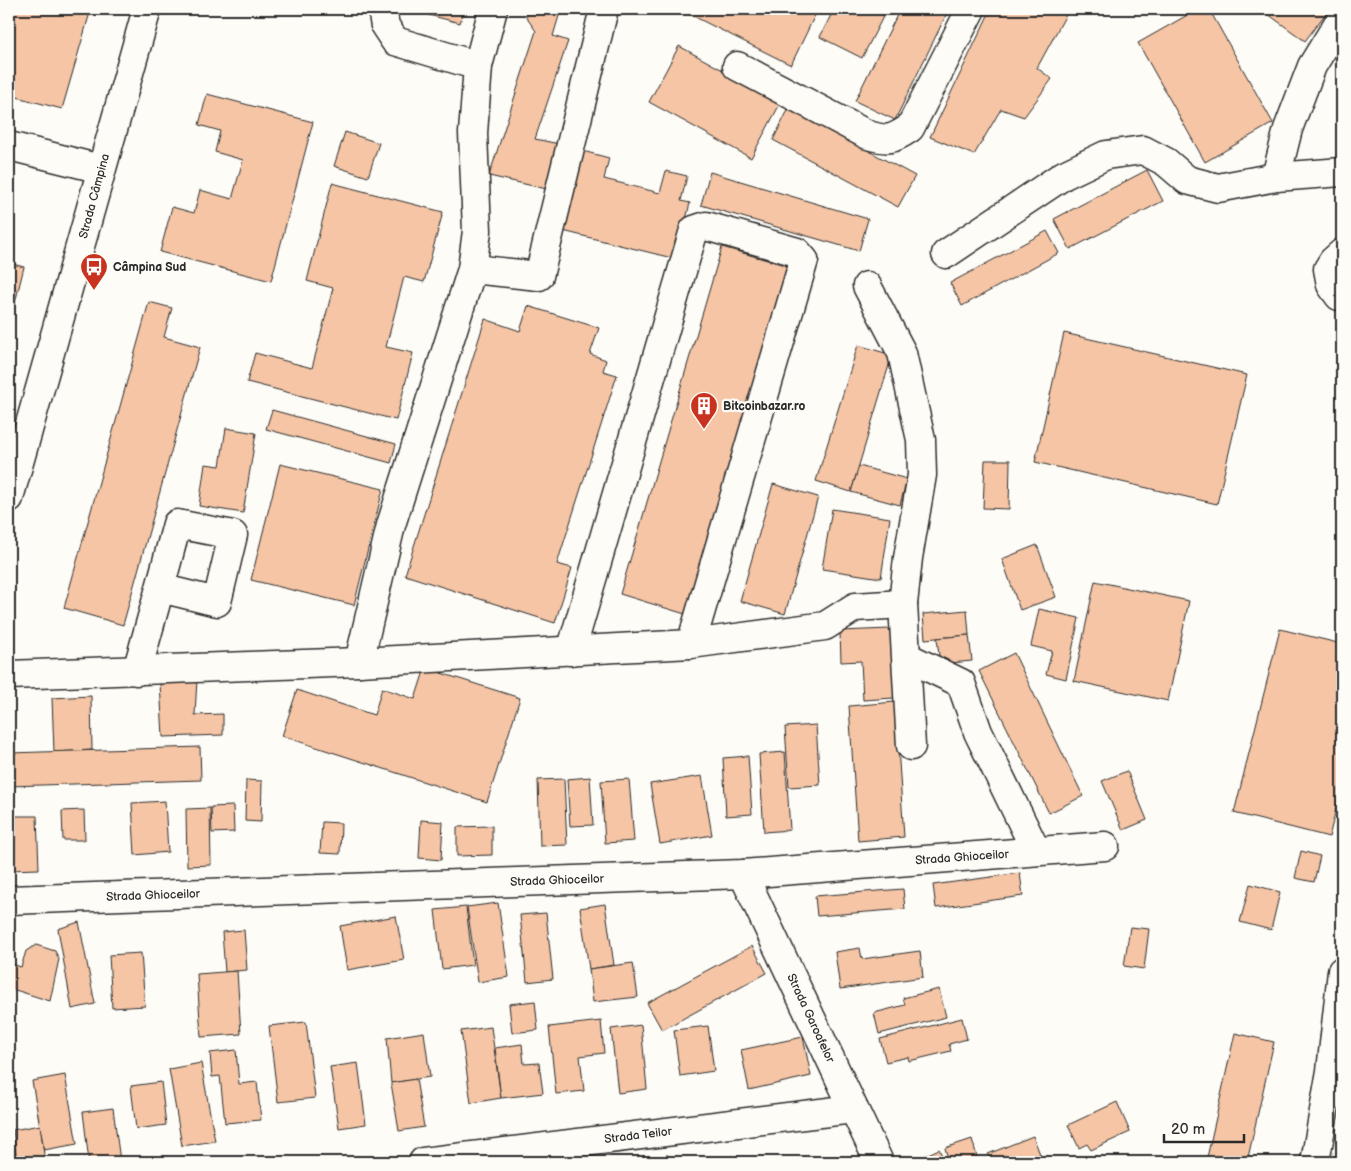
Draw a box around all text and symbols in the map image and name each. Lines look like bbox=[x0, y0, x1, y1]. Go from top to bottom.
street label: Strada Câmpina bbox=[76, 152, 113, 240]
bus stop icon: Câmpina Sud bbox=[79, 252, 109, 291]
place label: Câmpina Sud bbox=[113, 260, 186, 275]
building icon: Bitcoinbazar.ro bbox=[689, 391, 719, 430]
place label: Bitcoinbazar.ro bbox=[723, 399, 805, 414]
street label: Strada Ghioceilor bbox=[915, 847, 1010, 868]
street label: Strada Ghioceilor bbox=[510, 871, 605, 890]
street label: Strada Ghioceilor bbox=[106, 886, 201, 905]
street label: Strada Garoafelor bbox=[783, 971, 838, 1066]
scale bar bbox=[1164, 1111, 1244, 1143]
text: 20 m bbox=[1171, 1120, 1205, 1139]
street label: Strada Teilor bbox=[603, 1124, 673, 1147]

